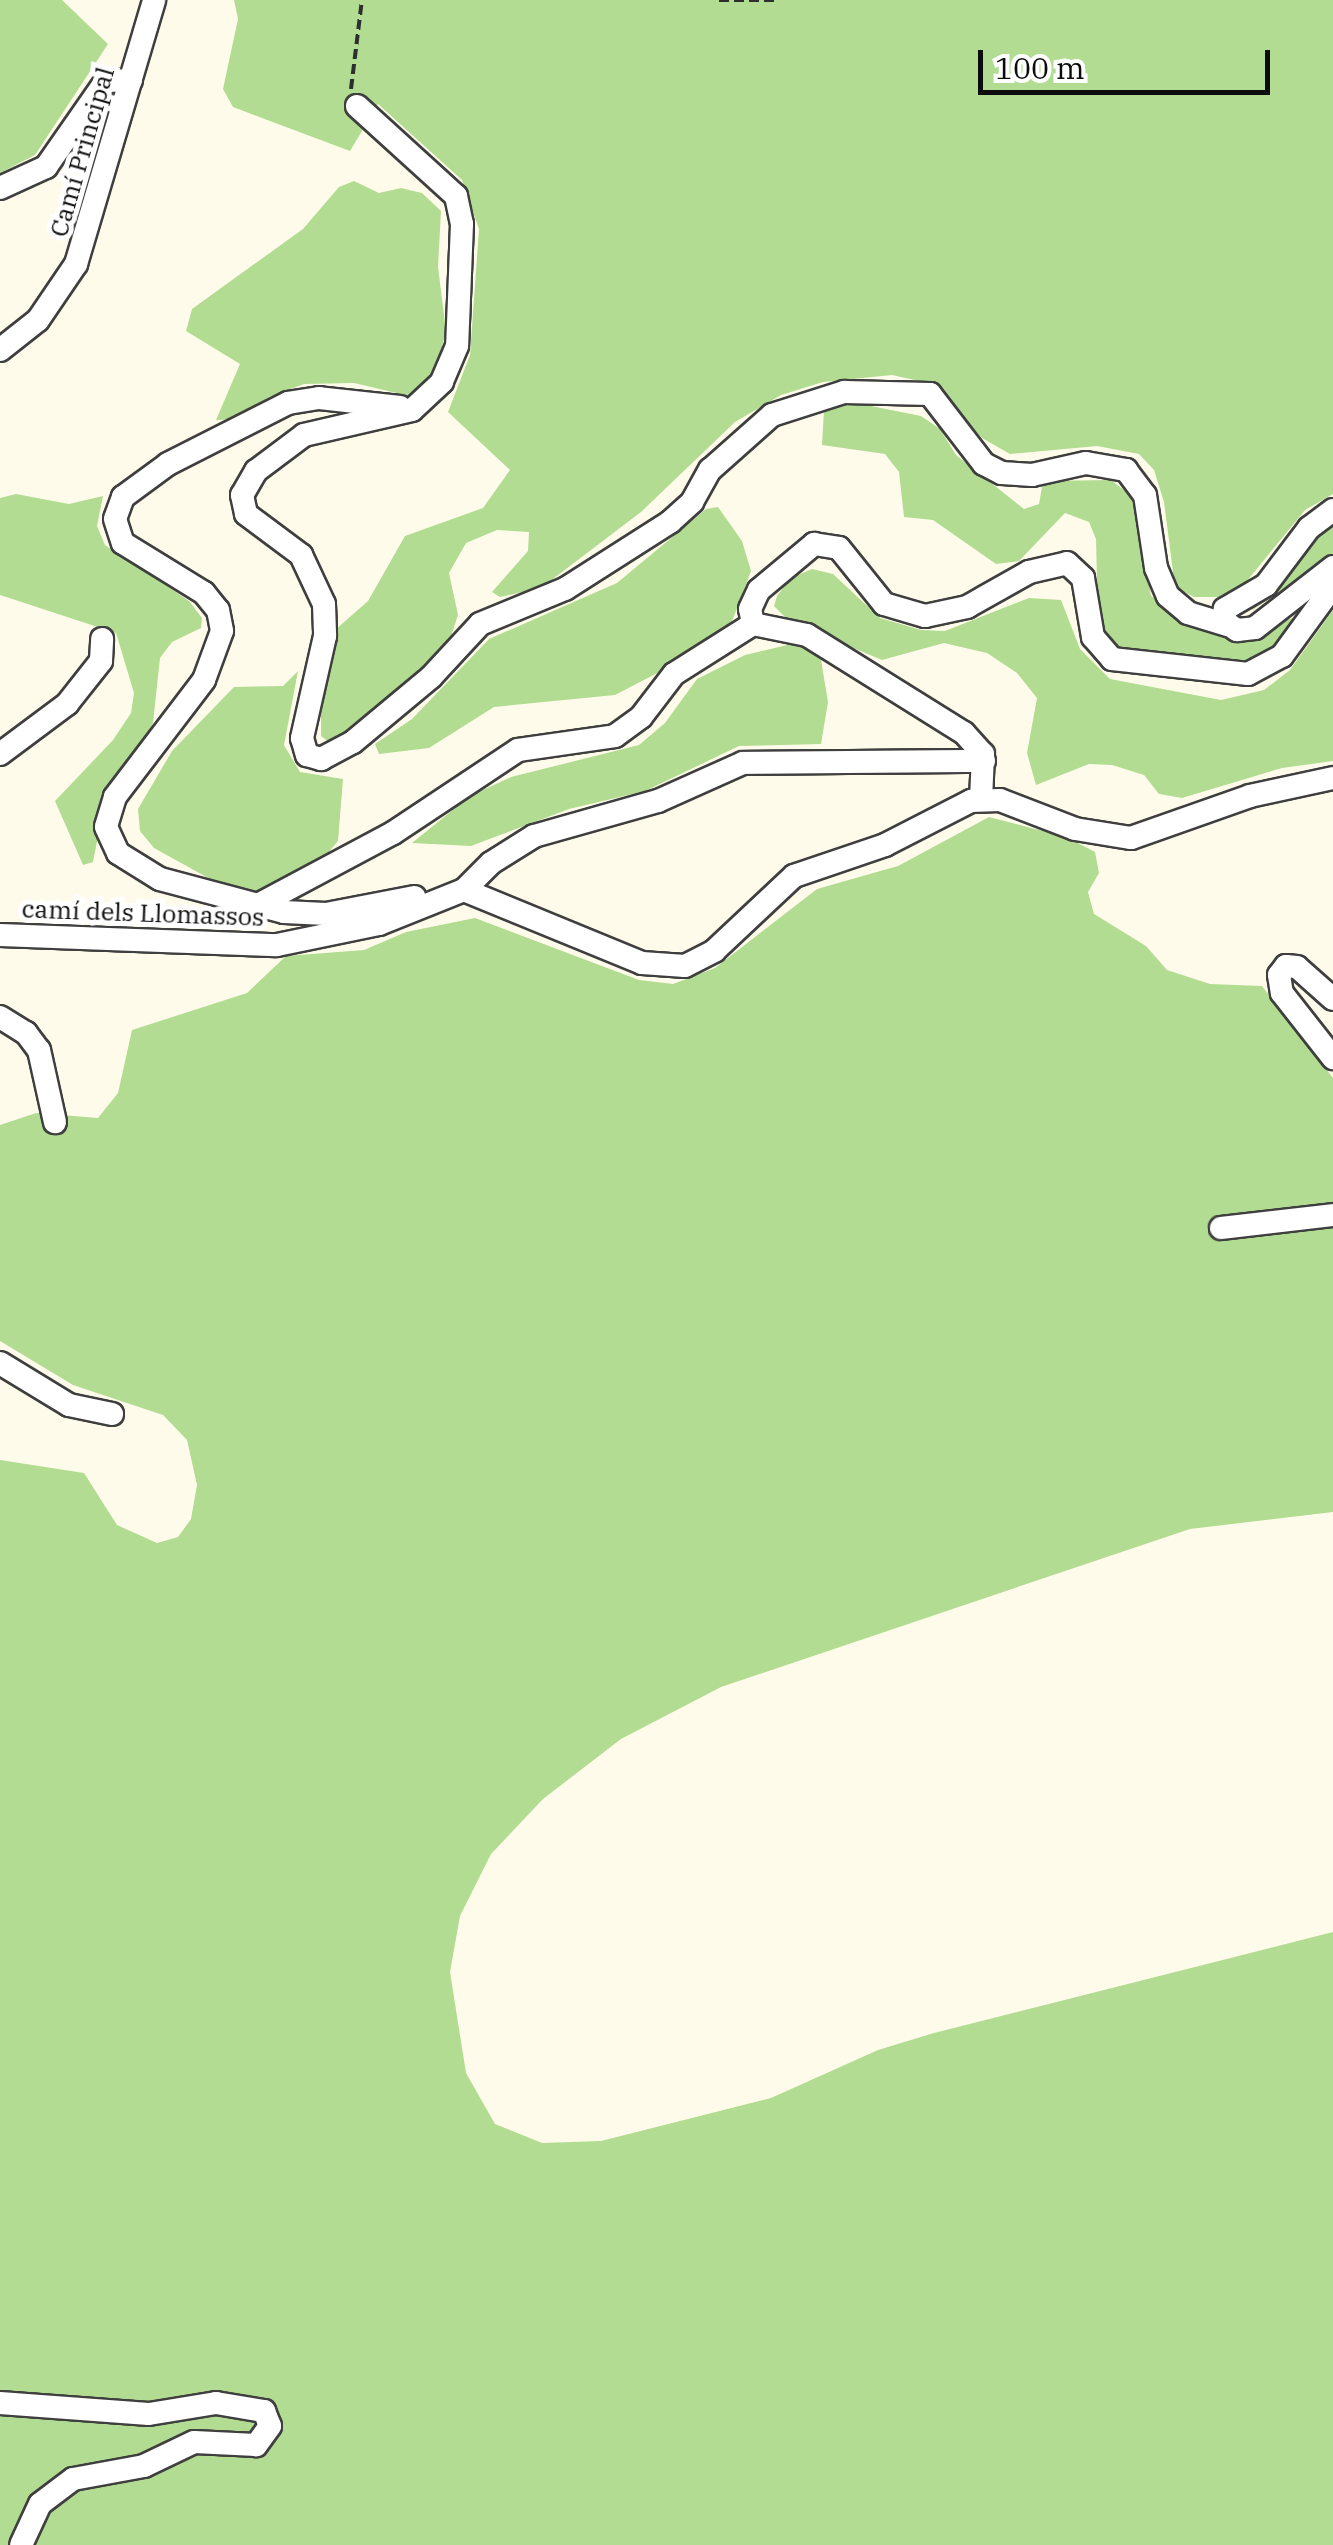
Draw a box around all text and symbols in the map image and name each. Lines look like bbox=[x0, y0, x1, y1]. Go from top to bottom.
scale bar bbox=[983, 30, 1276, 92]
text: 100 m bbox=[995, 48, 1085, 87]
street label: Camí Principal bbox=[43, 64, 121, 240]
street label: camí dels Llomassos bbox=[21, 894, 265, 932]

